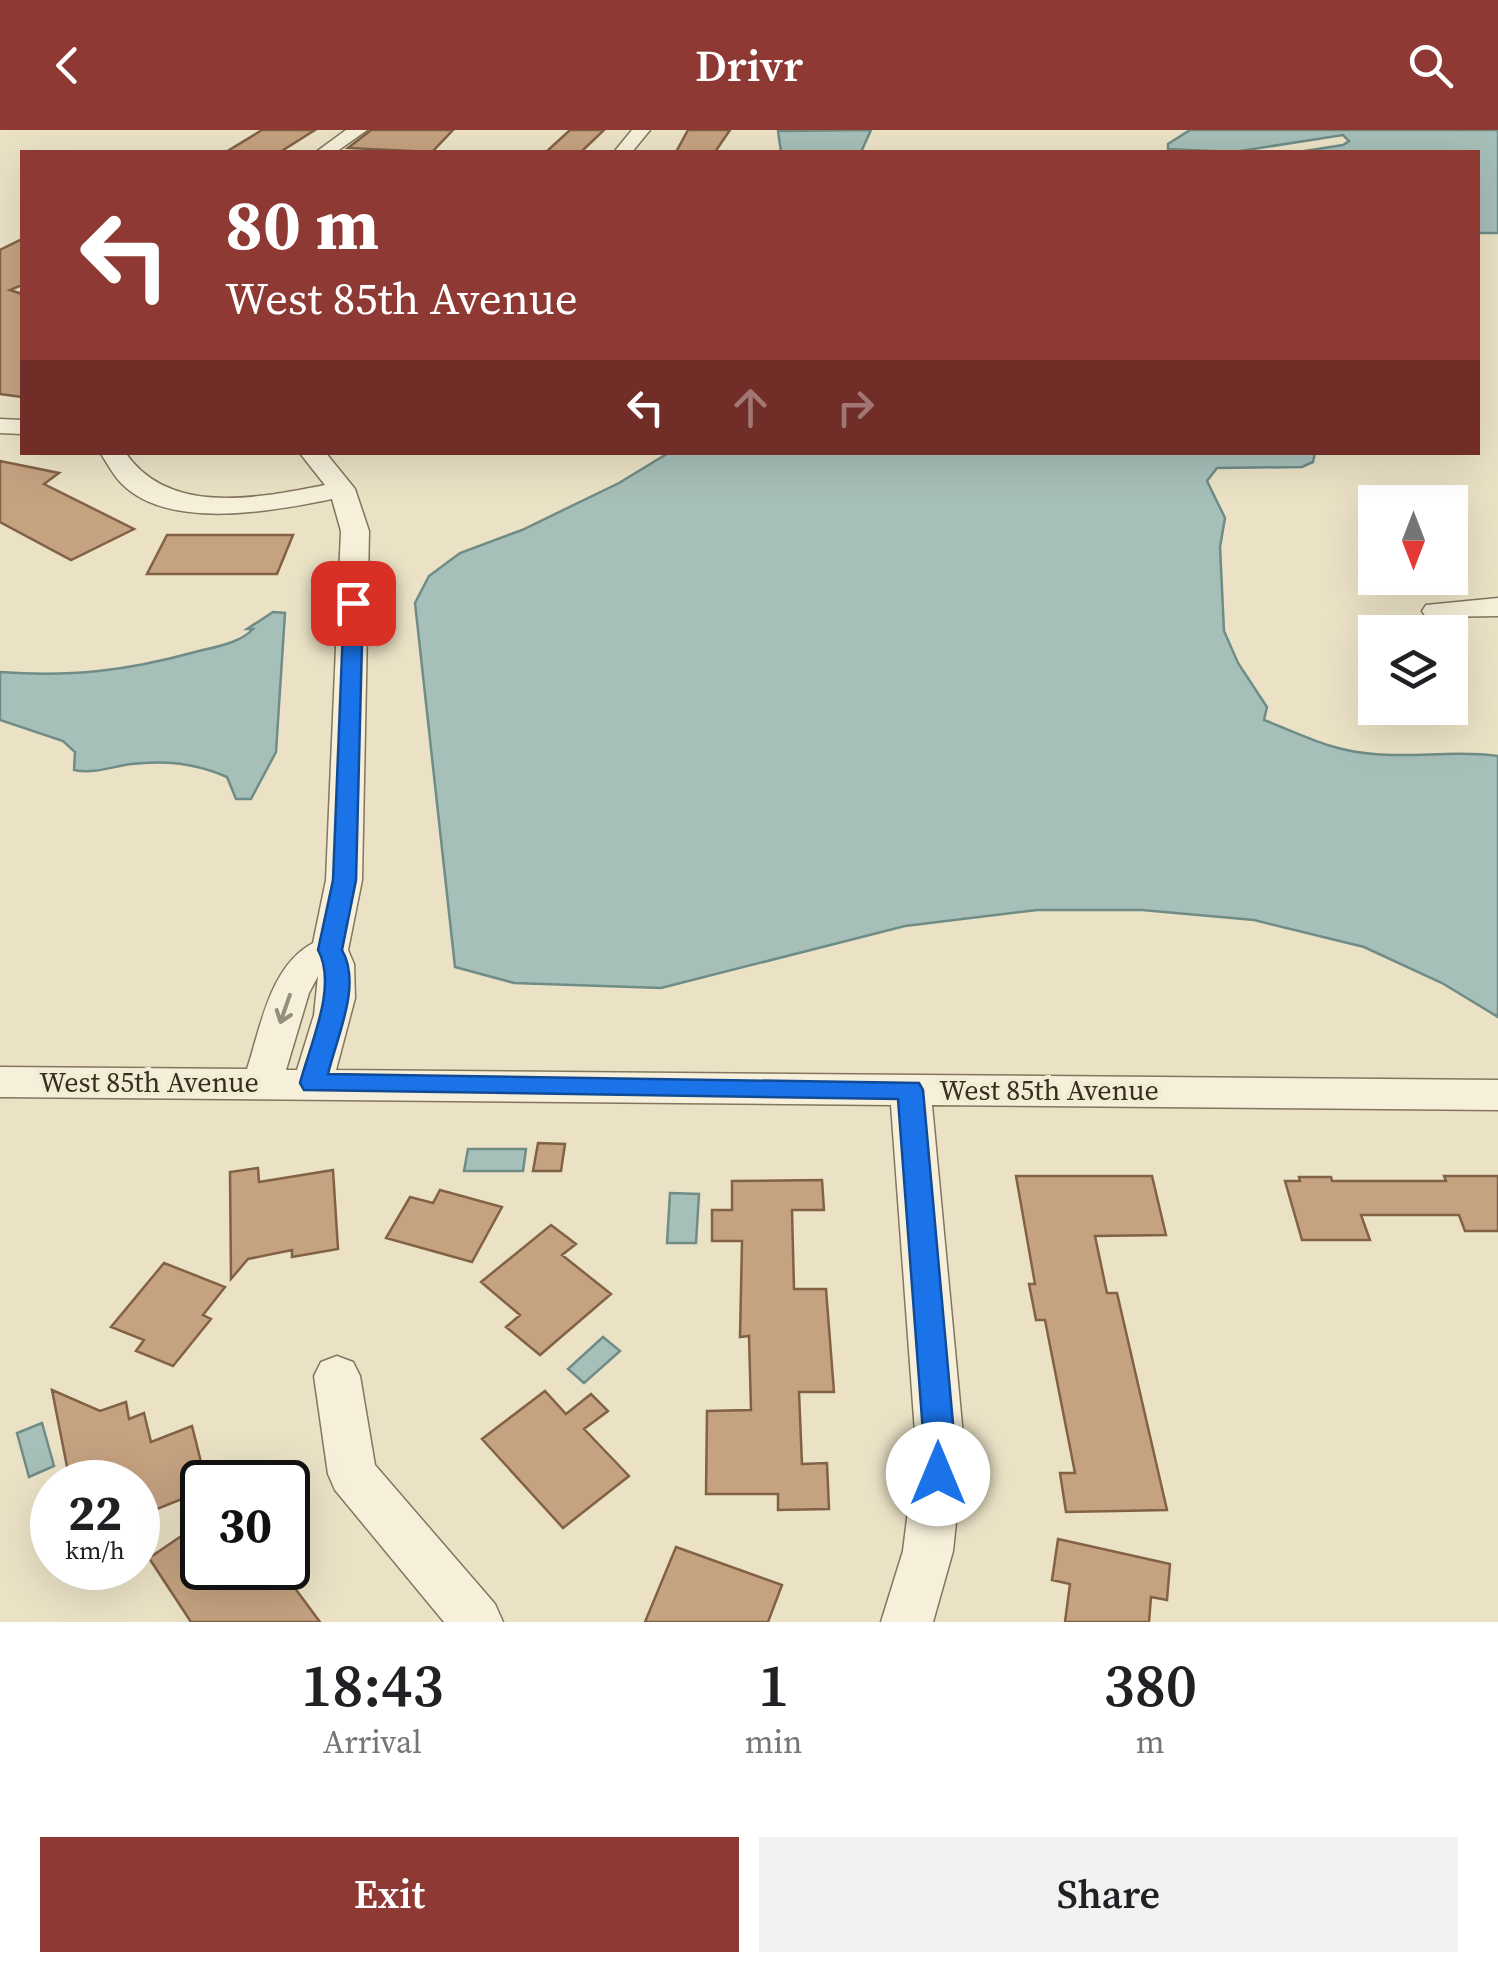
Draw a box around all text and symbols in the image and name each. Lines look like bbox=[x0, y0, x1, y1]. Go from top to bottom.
text: Drivr bbox=[695, 34, 803, 96]
icon: back bbox=[40, 38, 95, 93]
icon: search bbox=[1403, 38, 1458, 93]
text: 80 m bbox=[225, 176, 379, 272]
icon: left bbox=[60, 190, 190, 320]
text: West 85th Avenue bbox=[225, 267, 578, 329]
icon: left bbox=[618, 380, 673, 435]
icon: ahead bbox=[723, 380, 778, 435]
icon: right bbox=[828, 380, 883, 435]
north arrow bbox=[1358, 485, 1468, 595]
map controls bbox=[1358, 485, 1468, 725]
pin bbox=[311, 561, 396, 646]
icon: arrive bbox=[326, 576, 381, 631]
button: layers bbox=[1358, 615, 1468, 725]
one-way arrow bbox=[274, 992, 292, 1024]
street label: West 85th Avenue bbox=[39, 1063, 259, 1101]
street label: West 85th Avenue bbox=[939, 1071, 1159, 1109]
position arrow bbox=[886, 1422, 990, 1526]
speed limit sign: 30 bbox=[180, 1460, 310, 1590]
text: 22 bbox=[68, 1478, 122, 1547]
text: km/h bbox=[65, 1533, 125, 1567]
text: 18:43 bbox=[301, 1644, 444, 1726]
text: 1 bbox=[758, 1644, 789, 1726]
text: 380 bbox=[1103, 1644, 1197, 1726]
text: Arrival bbox=[323, 1720, 422, 1764]
text: min bbox=[745, 1720, 802, 1764]
text: m bbox=[1136, 1720, 1165, 1764]
button: Exit bbox=[40, 1837, 739, 1952]
button: Share bbox=[759, 1837, 1458, 1952]

